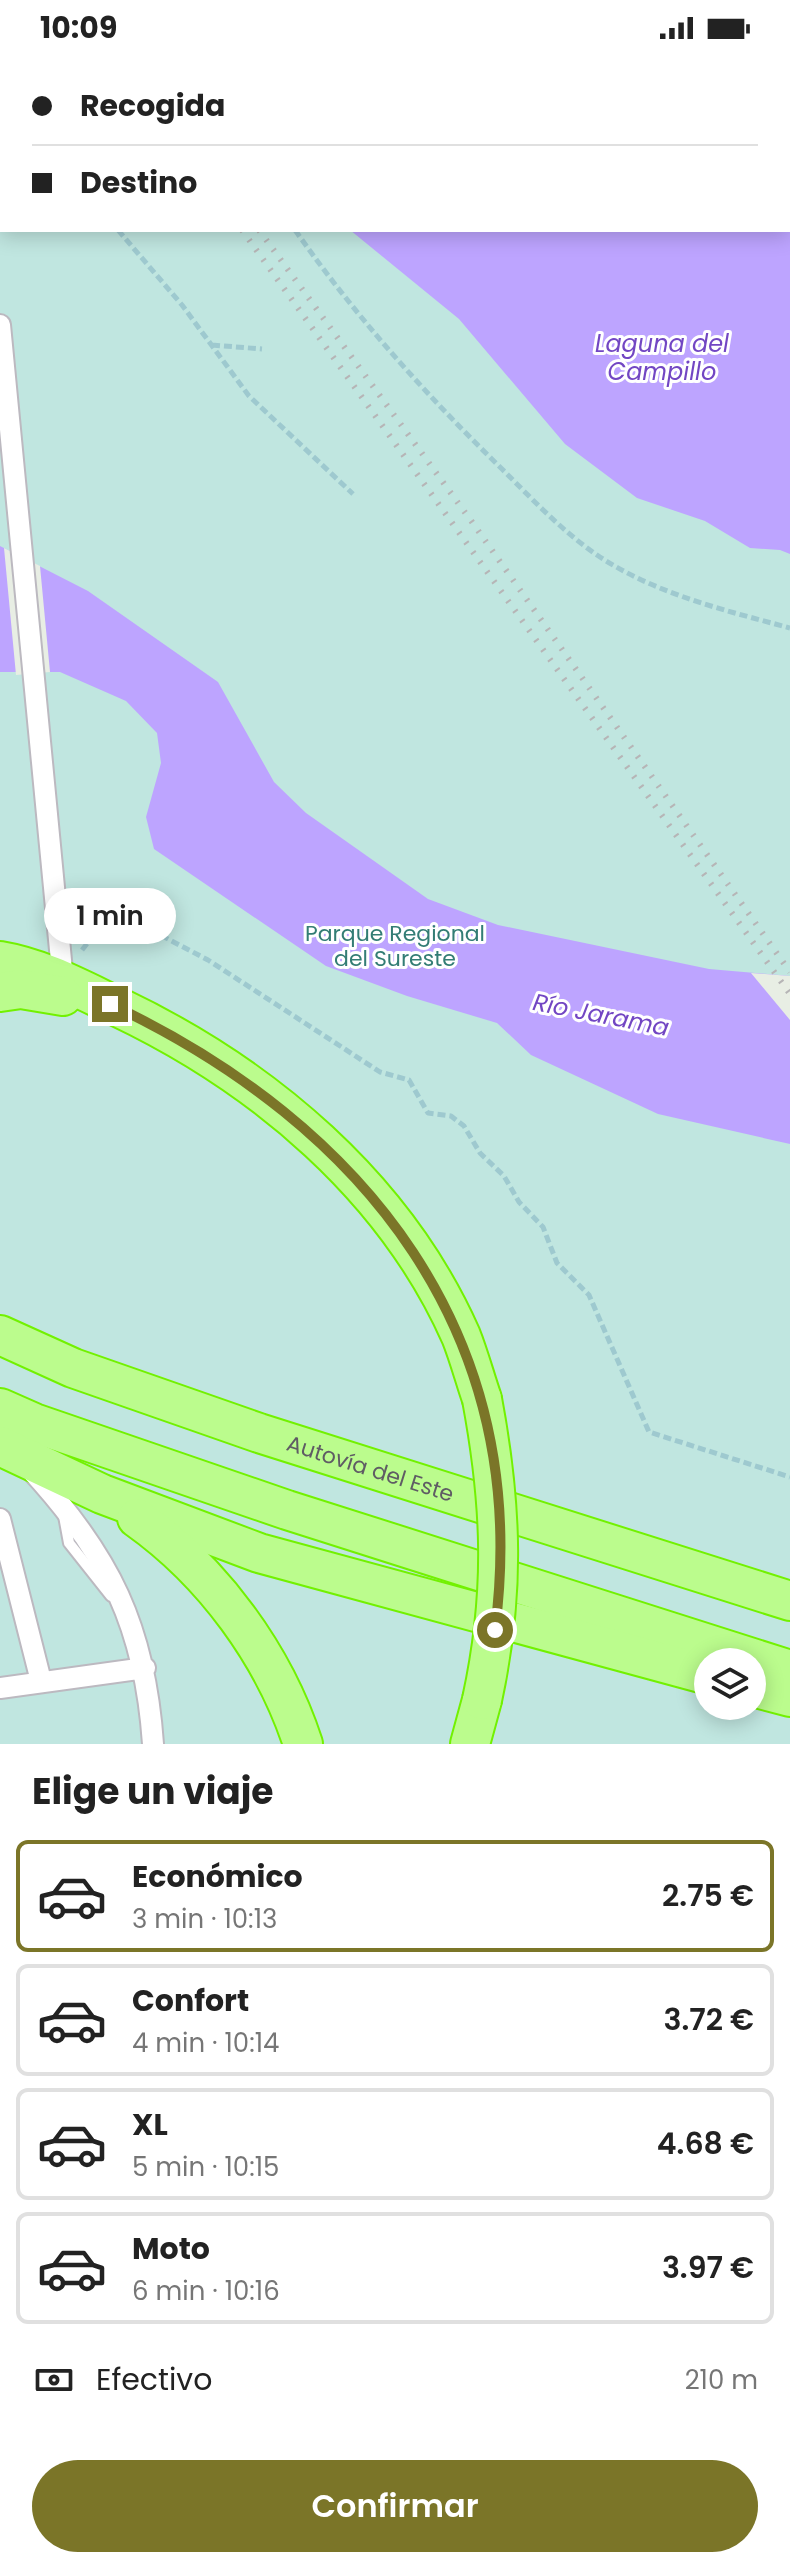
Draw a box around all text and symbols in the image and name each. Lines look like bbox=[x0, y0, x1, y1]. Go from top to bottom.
text: 10:09 bbox=[40, 6, 117, 49]
text: Recogida bbox=[80, 84, 225, 127]
text: Destino bbox=[80, 161, 197, 204]
water label: Laguna del Campillo bbox=[595, 327, 729, 388]
callout: 1 min bbox=[44, 888, 176, 944]
text: 1 min bbox=[76, 898, 144, 934]
park label: Parque Regional del Sureste bbox=[305, 918, 485, 974]
water label: Río Jarama bbox=[530, 985, 672, 1044]
route end bbox=[92, 986, 128, 1022]
street label: Autovía del Este bbox=[283, 1428, 458, 1510]
route start bbox=[477, 1612, 513, 1648]
map controls bbox=[694, 1648, 766, 1720]
button: layers bbox=[694, 1648, 766, 1720]
text: Elige un viaje bbox=[32, 1766, 274, 1817]
text: Económico bbox=[132, 1855, 303, 1898]
icon: car bbox=[36, 1860, 108, 1932]
text: 2.75 € bbox=[662, 1874, 754, 1917]
text: 3 min · 10:13 bbox=[132, 1901, 277, 1937]
text: Confort bbox=[132, 1979, 249, 2022]
icon: car bbox=[36, 1984, 108, 2056]
text: 3.72 € bbox=[663, 1998, 754, 2041]
text: 4 min · 10:14 bbox=[132, 2025, 279, 2061]
text: XL bbox=[132, 2103, 168, 2146]
icon: car bbox=[36, 2108, 108, 2180]
text: 4.68 € bbox=[657, 2122, 754, 2165]
text: 5 min · 10:15 bbox=[132, 2149, 279, 2185]
text: Moto bbox=[132, 2227, 210, 2270]
icon: car bbox=[36, 2232, 108, 2304]
text: 3.97 € bbox=[662, 2246, 754, 2289]
text: 6 min · 10:16 bbox=[132, 2273, 280, 2309]
icon: cash bbox=[32, 2358, 76, 2402]
text: Efectivo bbox=[96, 2358, 212, 2401]
text: 210 m bbox=[685, 2362, 758, 2398]
button: Confirmar bbox=[32, 2460, 758, 2552]

